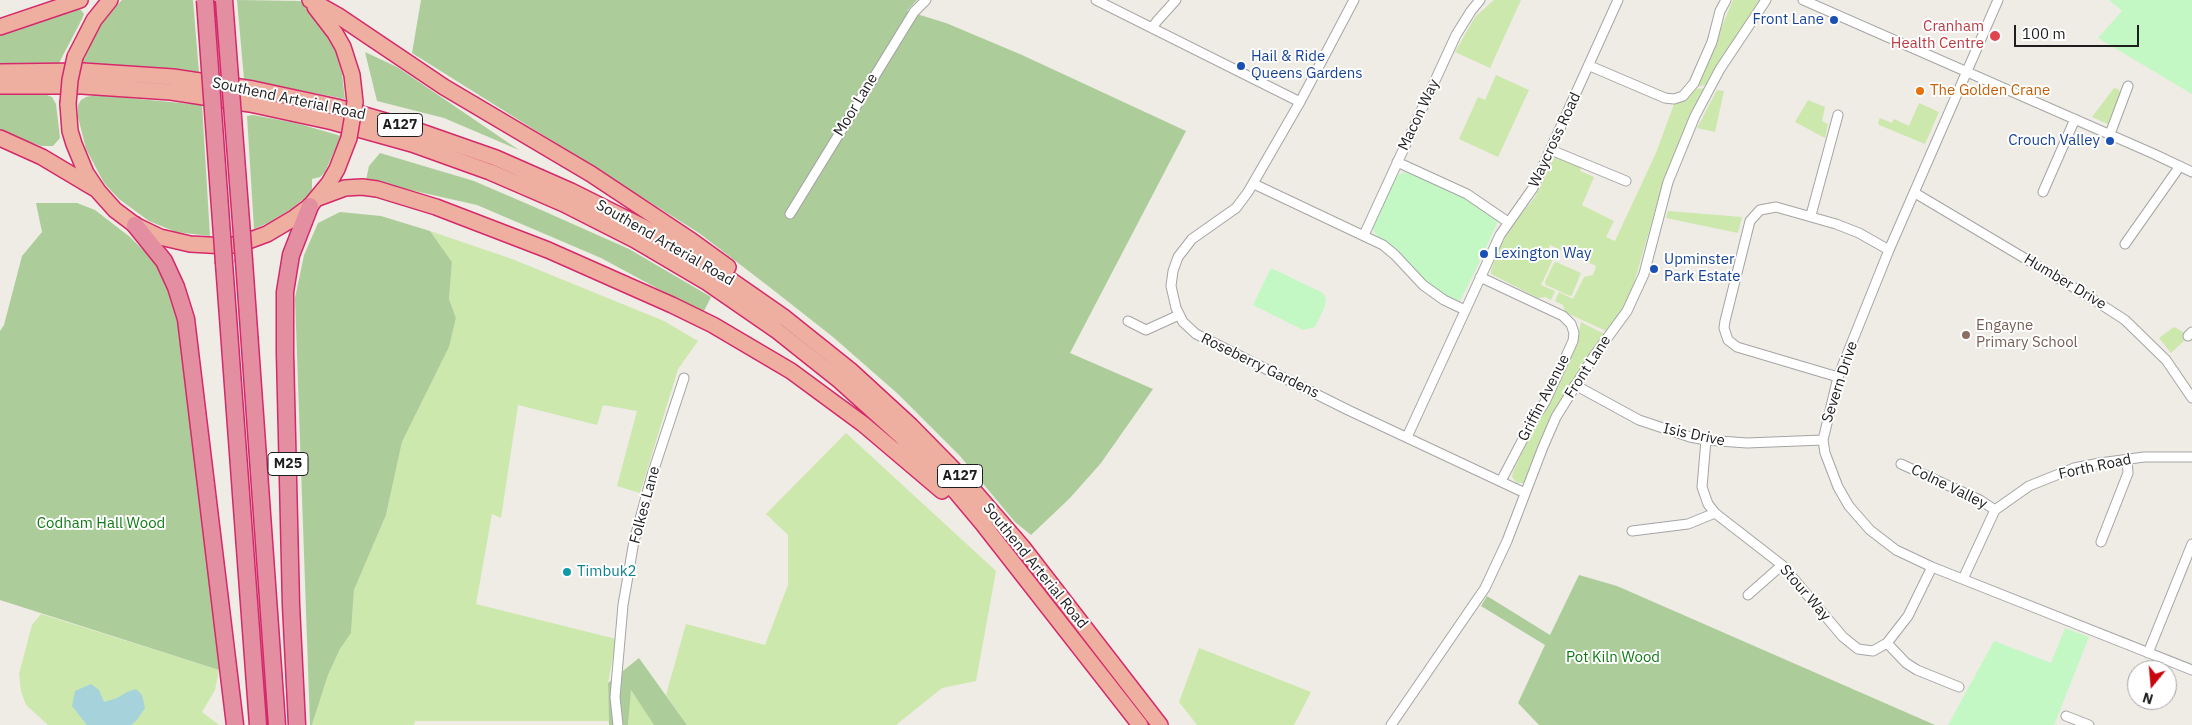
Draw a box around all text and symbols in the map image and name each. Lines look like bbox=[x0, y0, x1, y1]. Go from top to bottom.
place label: Front Lane bbox=[1752, 11, 1824, 29]
marker: Front Lane bbox=[1828, 14, 1840, 26]
scale bar bbox=[2017, 15, 2142, 47]
place label: Cranham Health Centre bbox=[1891, 18, 1984, 53]
text: 100 m bbox=[2022, 24, 2066, 43]
marker: Cranham Health Centre bbox=[1988, 29, 2002, 43]
place label: Hail & Ride Queens Gardens bbox=[1251, 48, 1363, 83]
marker: Hail & Ride Queens Gardens bbox=[1235, 60, 1247, 72]
street label: Moor Lane bbox=[830, 70, 882, 140]
street label: Southend Arterial Road bbox=[211, 74, 367, 124]
street label: Macon Way bbox=[1395, 76, 1443, 154]
place label: The Golden Crane bbox=[1930, 82, 2050, 100]
marker: The Golden Crane bbox=[1914, 85, 1926, 97]
street label: Waycross Road bbox=[1525, 90, 1585, 190]
road number: A127 bbox=[378, 114, 422, 136]
place label: Crouch Valley bbox=[2008, 132, 2100, 150]
marker: Crouch Valley bbox=[2104, 135, 2116, 147]
street label: Southend Arterial Road bbox=[593, 196, 737, 290]
place label: Lexington Way bbox=[1494, 245, 1592, 263]
marker: Lexington Way bbox=[1478, 248, 1490, 260]
street label: Humber Drive bbox=[2020, 250, 2110, 314]
place label: Upminster Park Estate bbox=[1664, 251, 1741, 286]
marker: Upminster Park Estate bbox=[1648, 263, 1660, 275]
place label: Engayne Primary School bbox=[1976, 317, 2078, 352]
marker: Engayne Primary School bbox=[1960, 329, 1972, 341]
street label: Roseberry Gardens bbox=[1198, 330, 1322, 402]
street label: Front Lane bbox=[1561, 332, 1615, 402]
street label: Severn Drive bbox=[1818, 339, 1862, 425]
street label: Griffin Avenue bbox=[1514, 352, 1574, 444]
street label: Isis Drive bbox=[1661, 420, 1727, 450]
street label: Forth Road bbox=[2057, 451, 2133, 483]
road number: M25 bbox=[268, 452, 308, 476]
street label: Colne Valley bbox=[1908, 461, 1990, 513]
street label: Folkes Lane bbox=[626, 464, 664, 546]
road number: A127 bbox=[938, 464, 982, 488]
street label: Southend Arterial Road bbox=[979, 500, 1091, 632]
park label: Codham Hall Wood bbox=[37, 515, 165, 533]
street label: Stour Way bbox=[1776, 561, 1834, 625]
place label: Timbuk2 bbox=[577, 563, 637, 581]
marker: Timbuk2 bbox=[561, 566, 573, 578]
park label: Pot Kiln Wood bbox=[1566, 649, 1660, 667]
north arrow bbox=[2127, 660, 2177, 710]
text: N bbox=[2140, 688, 2155, 708]

